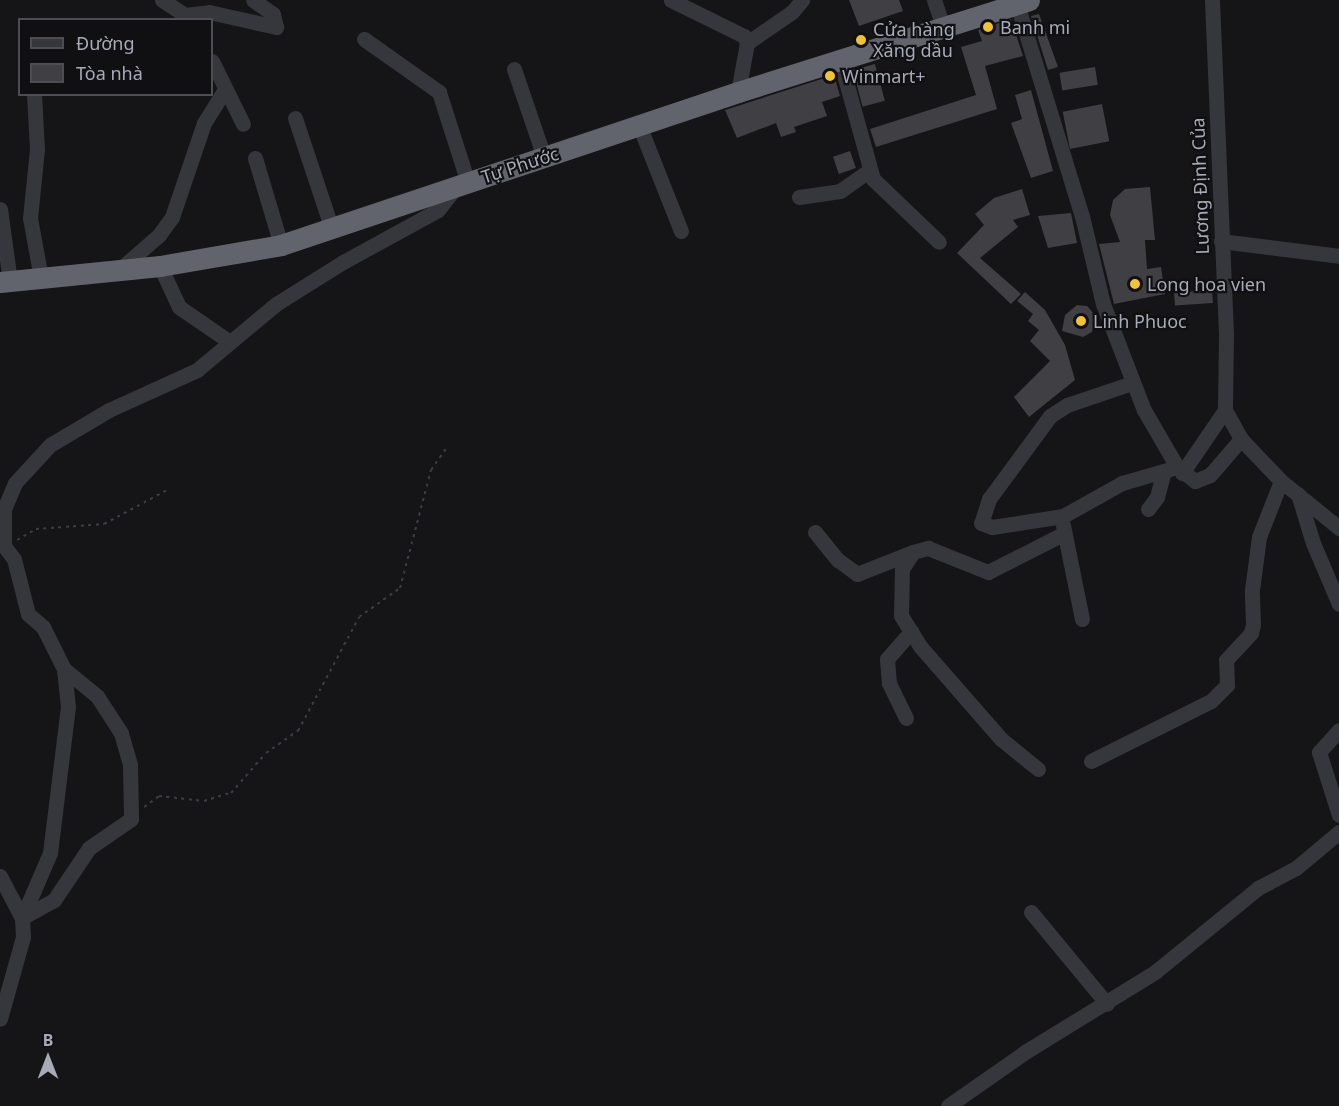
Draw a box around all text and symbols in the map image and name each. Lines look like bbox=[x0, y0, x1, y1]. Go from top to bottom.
place label: Banh mi bbox=[1000, 16, 1070, 38]
legend bbox=[18, 18, 213, 96]
place label: Cửa hàng Xăng dầu bbox=[873, 19, 955, 62]
marker: Banh mi bbox=[981, 20, 995, 34]
text: Đường bbox=[76, 31, 135, 55]
marker: Cửa hàng Xăng dầu bbox=[854, 33, 868, 47]
text: Tòa nhà bbox=[76, 61, 143, 85]
place label: Winmart+ bbox=[842, 65, 926, 87]
marker: Winmart+ bbox=[823, 69, 837, 83]
street label: Lương Định Của bbox=[1187, 117, 1213, 255]
street label: Tự Phước bbox=[479, 142, 561, 188]
place label: Long hoa vien bbox=[1147, 273, 1266, 295]
marker: Long hoa vien bbox=[1128, 277, 1142, 291]
place label: Linh Phuoc bbox=[1093, 310, 1187, 332]
marker: Linh Phuoc bbox=[1074, 314, 1088, 328]
north arrow bbox=[18, 1028, 78, 1088]
text: B bbox=[43, 1029, 53, 1051]

